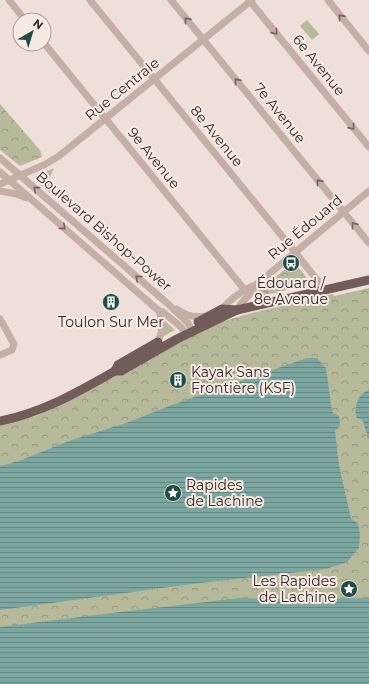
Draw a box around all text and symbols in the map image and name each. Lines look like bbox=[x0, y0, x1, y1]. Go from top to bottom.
north arrow bbox=[12, 12, 52, 52]
one-way arrow bbox=[339, 14, 346, 21]
text: N bbox=[30, 16, 46, 32]
one-way arrow bbox=[185, 17, 192, 24]
one-way arrow bbox=[270, 27, 277, 34]
street label: 6e Avenue bbox=[289, 31, 349, 99]
street label: Rue Centrale bbox=[81, 54, 163, 124]
one-way arrow bbox=[234, 78, 241, 85]
street label: 7e Avenue bbox=[250, 79, 310, 147]
street label: 8e Avenue bbox=[187, 102, 247, 170]
one-way arrow bbox=[348, 122, 355, 129]
street label: 9e Avenue bbox=[124, 124, 184, 192]
street label: Boulevard Bishop-Power bbox=[32, 167, 176, 295]
one-way arrow bbox=[316, 179, 323, 186]
one-way arrow bbox=[33, 187, 41, 194]
street label: Rue Édouard bbox=[264, 191, 346, 263]
one-way arrow bbox=[59, 222, 66, 229]
one-way arrow bbox=[351, 222, 358, 229]
bus stop icon: Édouard / 8e Avenue bbox=[281, 253, 301, 273]
place label: Édouard / 8e Avenue bbox=[254, 274, 328, 308]
one-way arrow bbox=[135, 275, 142, 282]
building icon: Toulon Sur Mer bbox=[101, 292, 121, 312]
place label: Toulon Sur Mer bbox=[58, 313, 164, 331]
place label: Kayak Sans Frontière (KSF) bbox=[191, 363, 295, 397]
building icon: Kayak Sans Frontière (KSF) bbox=[168, 370, 188, 390]
place label: Rapides de Lachine bbox=[186, 476, 263, 510]
place icon: Rapides de Lachine bbox=[163, 483, 183, 503]
place label: Les Rapides de Lachine bbox=[253, 572, 336, 606]
place icon: Les Rapides de Lachine bbox=[339, 579, 359, 599]

